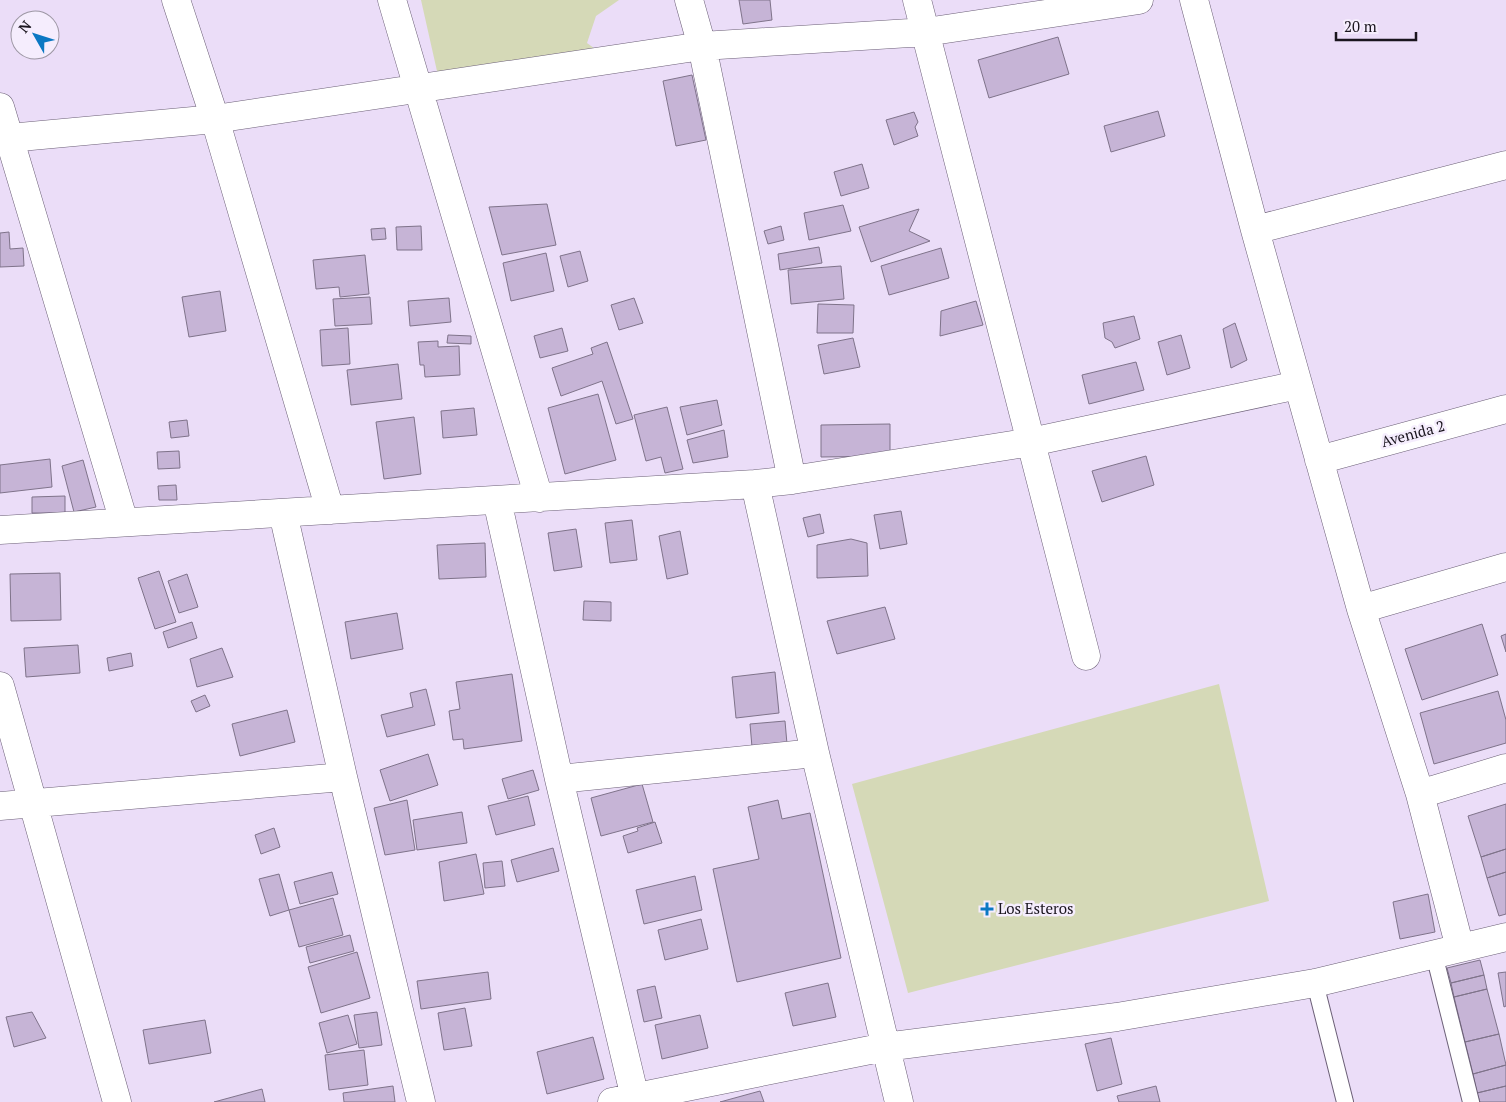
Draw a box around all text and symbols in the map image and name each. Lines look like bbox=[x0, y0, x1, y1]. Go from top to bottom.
north arrow bbox=[10, 10, 60, 60]
scale bar bbox=[1336, 10, 1416, 42]
text: N bbox=[14, 16, 35, 37]
text: 20 m bbox=[1344, 16, 1377, 36]
street label: Avenida 2 bbox=[1379, 415, 1447, 451]
place label: Los Esteros bbox=[998, 898, 1074, 918]
marker: Los Esteros bbox=[980, 902, 994, 916]

